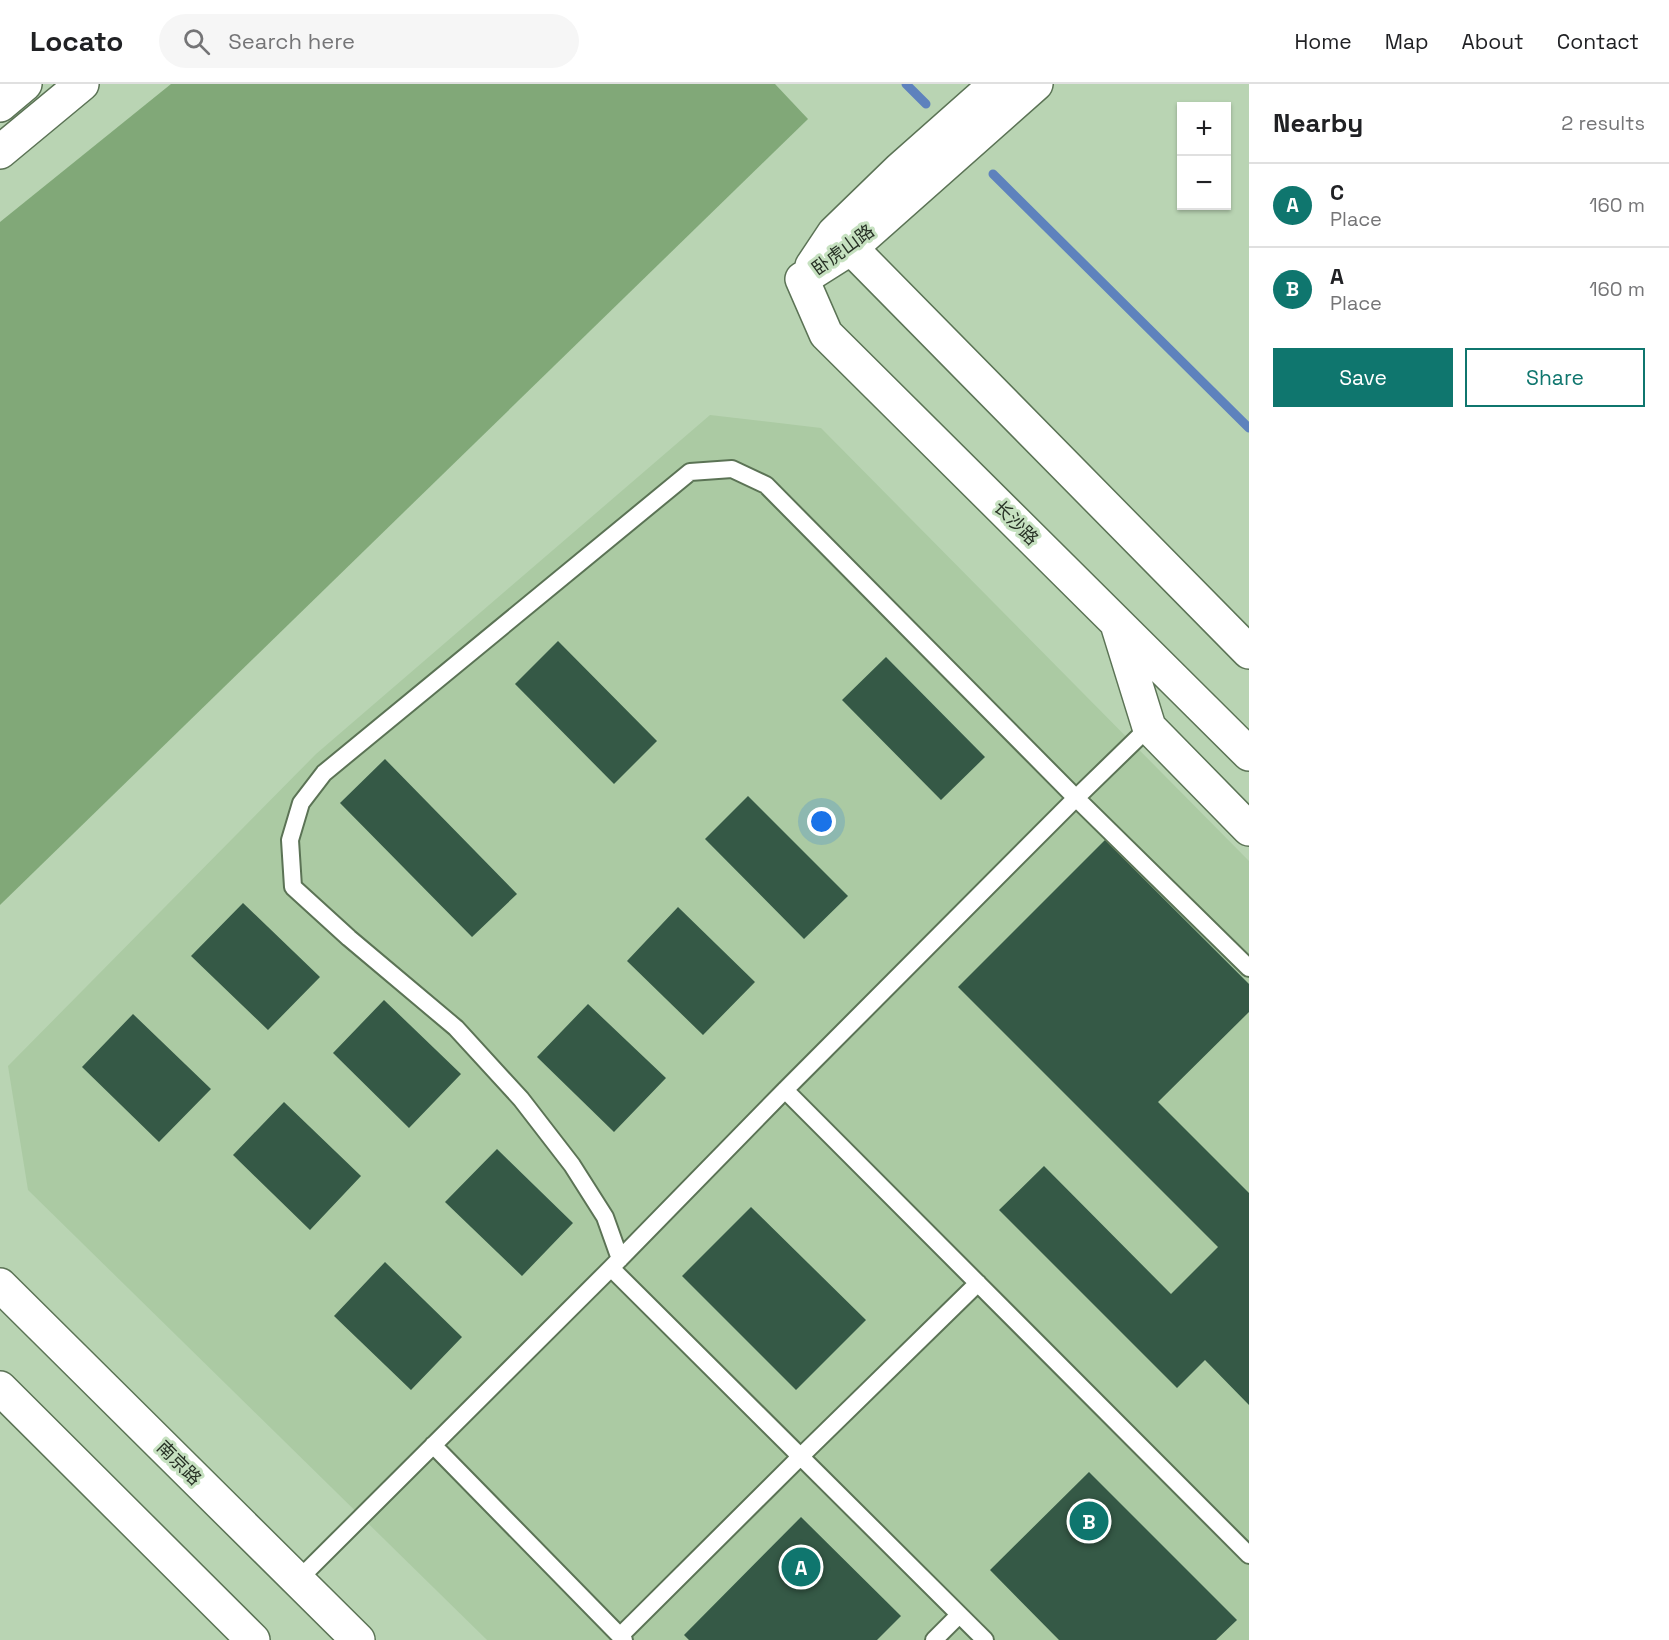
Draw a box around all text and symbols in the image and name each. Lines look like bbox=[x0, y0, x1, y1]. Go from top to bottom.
search box bbox=[159, 14, 579, 68]
text: Locato bbox=[30, 23, 123, 59]
icon: search bbox=[180, 25, 213, 58]
text: Search here bbox=[228, 27, 355, 55]
text: Home bbox=[1294, 28, 1352, 55]
text: Map bbox=[1385, 28, 1429, 55]
text: About bbox=[1462, 28, 1524, 55]
text: Contact bbox=[1557, 28, 1639, 55]
map controls bbox=[1177, 102, 1231, 210]
button: + bbox=[1177, 102, 1231, 156]
text: Nearby bbox=[1273, 106, 1363, 140]
text: 2 results bbox=[1561, 110, 1645, 136]
button: − bbox=[1177, 156, 1231, 210]
text: C bbox=[1330, 178, 1344, 206]
text: A bbox=[1286, 192, 1299, 218]
text: 160 m bbox=[1589, 192, 1645, 218]
text: Place bbox=[1330, 206, 1382, 232]
street label: 卧虎山路 bbox=[807, 219, 879, 280]
text: A bbox=[1330, 262, 1344, 290]
text: B bbox=[1286, 276, 1299, 302]
text: 160 m bbox=[1589, 276, 1645, 302]
text: Place bbox=[1330, 290, 1382, 316]
button: Save bbox=[1273, 348, 1453, 407]
button: Share bbox=[1465, 348, 1645, 407]
street label: 长沙路 bbox=[989, 495, 1044, 550]
your location bbox=[807, 807, 836, 836]
street label: 南京路 bbox=[152, 1435, 207, 1490]
pin: B bbox=[1070, 1498, 1108, 1544]
pin: A bbox=[782, 1544, 820, 1590]

